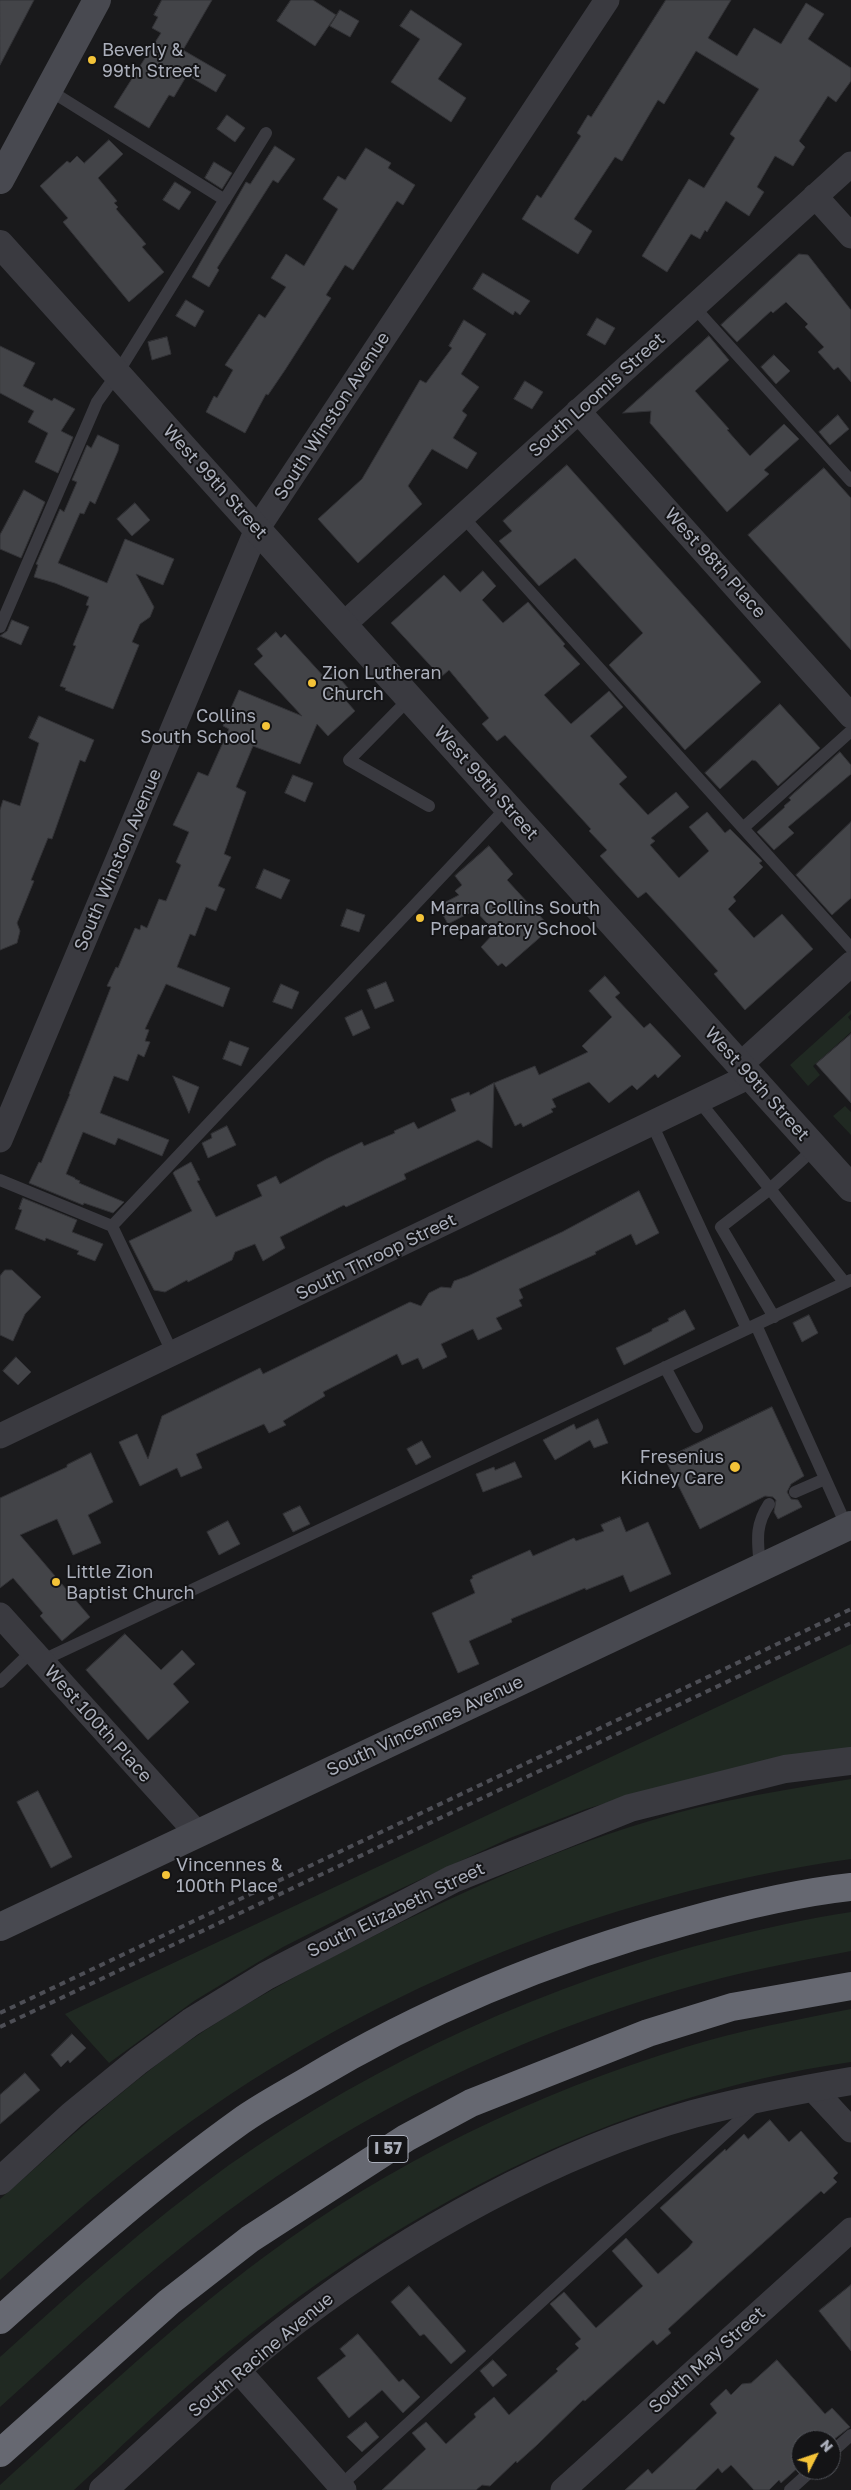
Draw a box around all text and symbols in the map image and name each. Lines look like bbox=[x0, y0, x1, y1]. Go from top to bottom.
place label: Beverly & 99th Street bbox=[102, 39, 200, 82]
marker: Beverly & 99th Street bbox=[86, 54, 98, 66]
street label: South Winston Avenue bbox=[270, 328, 394, 504]
street label: South Loomis Street bbox=[524, 328, 670, 462]
street label: West 99th Street bbox=[158, 420, 272, 544]
street label: West 98th Place bbox=[660, 503, 770, 623]
place label: Zion Lutheran Church bbox=[322, 662, 442, 704]
marker: Zion Lutheran Church bbox=[306, 677, 318, 689]
place label: Collins South School bbox=[140, 705, 256, 748]
marker: Collins South School bbox=[260, 720, 272, 732]
street label: West 99th Street bbox=[429, 721, 543, 845]
street label: South Winston Avenue bbox=[70, 766, 166, 954]
place label: Marra Collins South Preparatory School bbox=[430, 897, 600, 940]
marker: Marra Collins South Preparatory School bbox=[414, 912, 426, 924]
street label: West 99th Street bbox=[700, 1022, 814, 1146]
street label: South Throop Street bbox=[292, 1209, 460, 1305]
place label: Fresenius Kidney Care bbox=[620, 1446, 724, 1488]
marker: Fresenius Kidney Care bbox=[728, 1460, 742, 1474]
place label: Little Zion Baptist Church bbox=[66, 1561, 194, 1604]
marker: Little Zion Baptist Church bbox=[50, 1576, 62, 1588]
street label: West 100th Place bbox=[40, 1661, 156, 1787]
street label: South Vincennes Avenue bbox=[323, 1671, 527, 1781]
place label: Vincennes & 100th Place bbox=[176, 1854, 283, 1896]
street label: South Elizabeth Street bbox=[304, 1858, 488, 1962]
marker: Vincennes & 100th Place bbox=[160, 1869, 172, 1881]
road number: I 57 bbox=[368, 2136, 408, 2162]
street label: South Racine Avenue bbox=[184, 2288, 338, 2422]
street label: South May Street bbox=[644, 2302, 770, 2418]
north arrow bbox=[791, 2430, 841, 2480]
text: N bbox=[817, 2436, 837, 2455]

